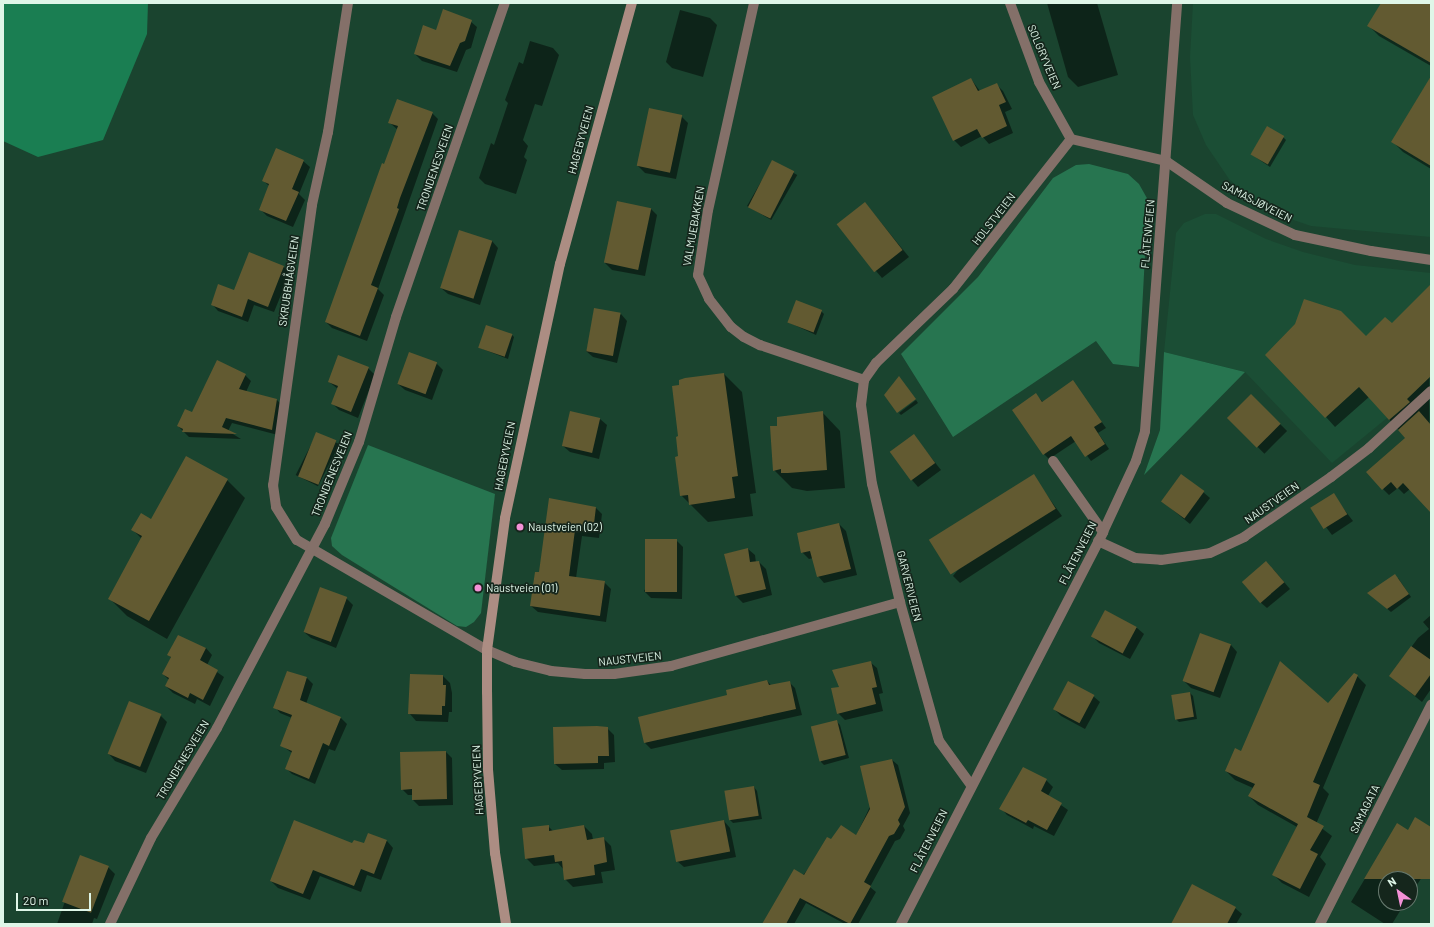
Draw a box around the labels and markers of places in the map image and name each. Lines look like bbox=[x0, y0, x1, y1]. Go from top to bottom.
place label: Naustveien (02) bbox=[528, 520, 602, 534]
marker: Naustveien (02) bbox=[515, 522, 525, 532]
place label: Naustveien (01) bbox=[486, 581, 557, 595]
marker: Naustveien (01) bbox=[473, 583, 483, 593]

